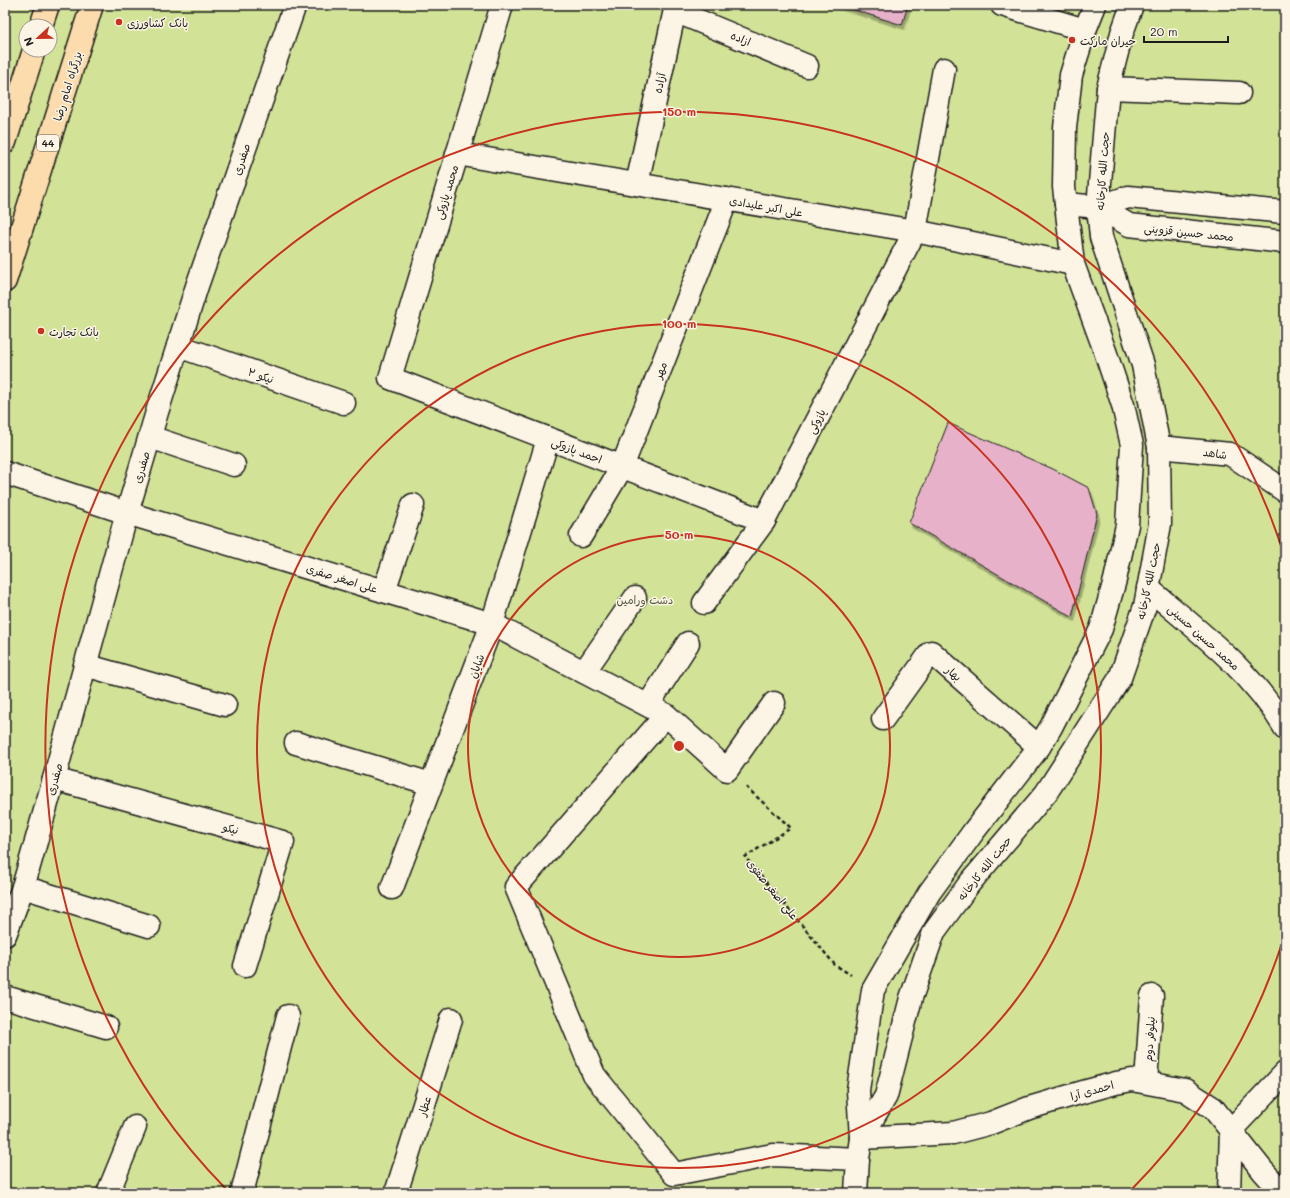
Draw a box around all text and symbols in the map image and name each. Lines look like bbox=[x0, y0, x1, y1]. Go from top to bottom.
place label: بانک کشاورزی bbox=[127, 15, 188, 31]
marker: بانک کشاورزی bbox=[114, 17, 124, 27]
north arrow bbox=[18, 18, 58, 58]
scale bar bbox=[1144, 18, 1228, 44]
text: 20 m bbox=[1150, 23, 1178, 39]
street label: ازاده bbox=[729, 27, 753, 49]
place label: حیران مارکت bbox=[1080, 33, 1136, 48]
text: N bbox=[20, 35, 37, 49]
marker: حیران مارکت bbox=[1067, 35, 1077, 45]
street label: بزرگراه امام رضا bbox=[49, 49, 87, 123]
street label: آزاده bbox=[650, 70, 669, 95]
text: 150 m bbox=[662, 103, 696, 119]
street label: حجت الله کارخانه bbox=[1092, 131, 1112, 211]
road number: 44 bbox=[37, 135, 59, 151]
street label: صفدری bbox=[229, 141, 253, 177]
street label: محمد پازوکی bbox=[431, 163, 462, 221]
street label: علی اکبر علیدادی bbox=[728, 192, 804, 221]
street label: محمد حسین قزوینی bbox=[1143, 220, 1234, 245]
text: 100 m bbox=[662, 315, 696, 331]
place label: بانک تجارت bbox=[49, 324, 99, 340]
marker: بانک تجارت bbox=[36, 326, 46, 336]
street label: مهر bbox=[650, 359, 670, 381]
street label: نیکو ۲ bbox=[246, 364, 276, 387]
street label: پازوکی bbox=[803, 406, 830, 437]
street label: احمد پازوکی bbox=[549, 434, 604, 467]
street label: شاهد bbox=[1202, 444, 1228, 462]
street label: صفدری bbox=[129, 449, 153, 485]
text: 50 m bbox=[665, 526, 693, 542]
street label: حجت الله کارخانه bbox=[1132, 541, 1164, 621]
street label: علی اصغر صفری bbox=[304, 560, 379, 597]
park label: دشت ورامین bbox=[617, 592, 673, 608]
street label: محمد حسین حسینی bbox=[1164, 601, 1243, 674]
street label: شایان bbox=[465, 652, 487, 680]
street label: بهار bbox=[941, 661, 965, 685]
centre of rings bbox=[672, 739, 686, 753]
street label: صفدری bbox=[42, 761, 66, 797]
street label: نیکو bbox=[220, 818, 240, 838]
street label: حجت الله کارخانه bbox=[953, 833, 1015, 903]
street label: علی اصغر صفوی bbox=[743, 856, 802, 923]
street label: نیلوفر دوم bbox=[1140, 1016, 1160, 1062]
street label: احمدی آرا bbox=[1069, 1077, 1115, 1103]
street label: عطار bbox=[414, 1094, 434, 1119]

